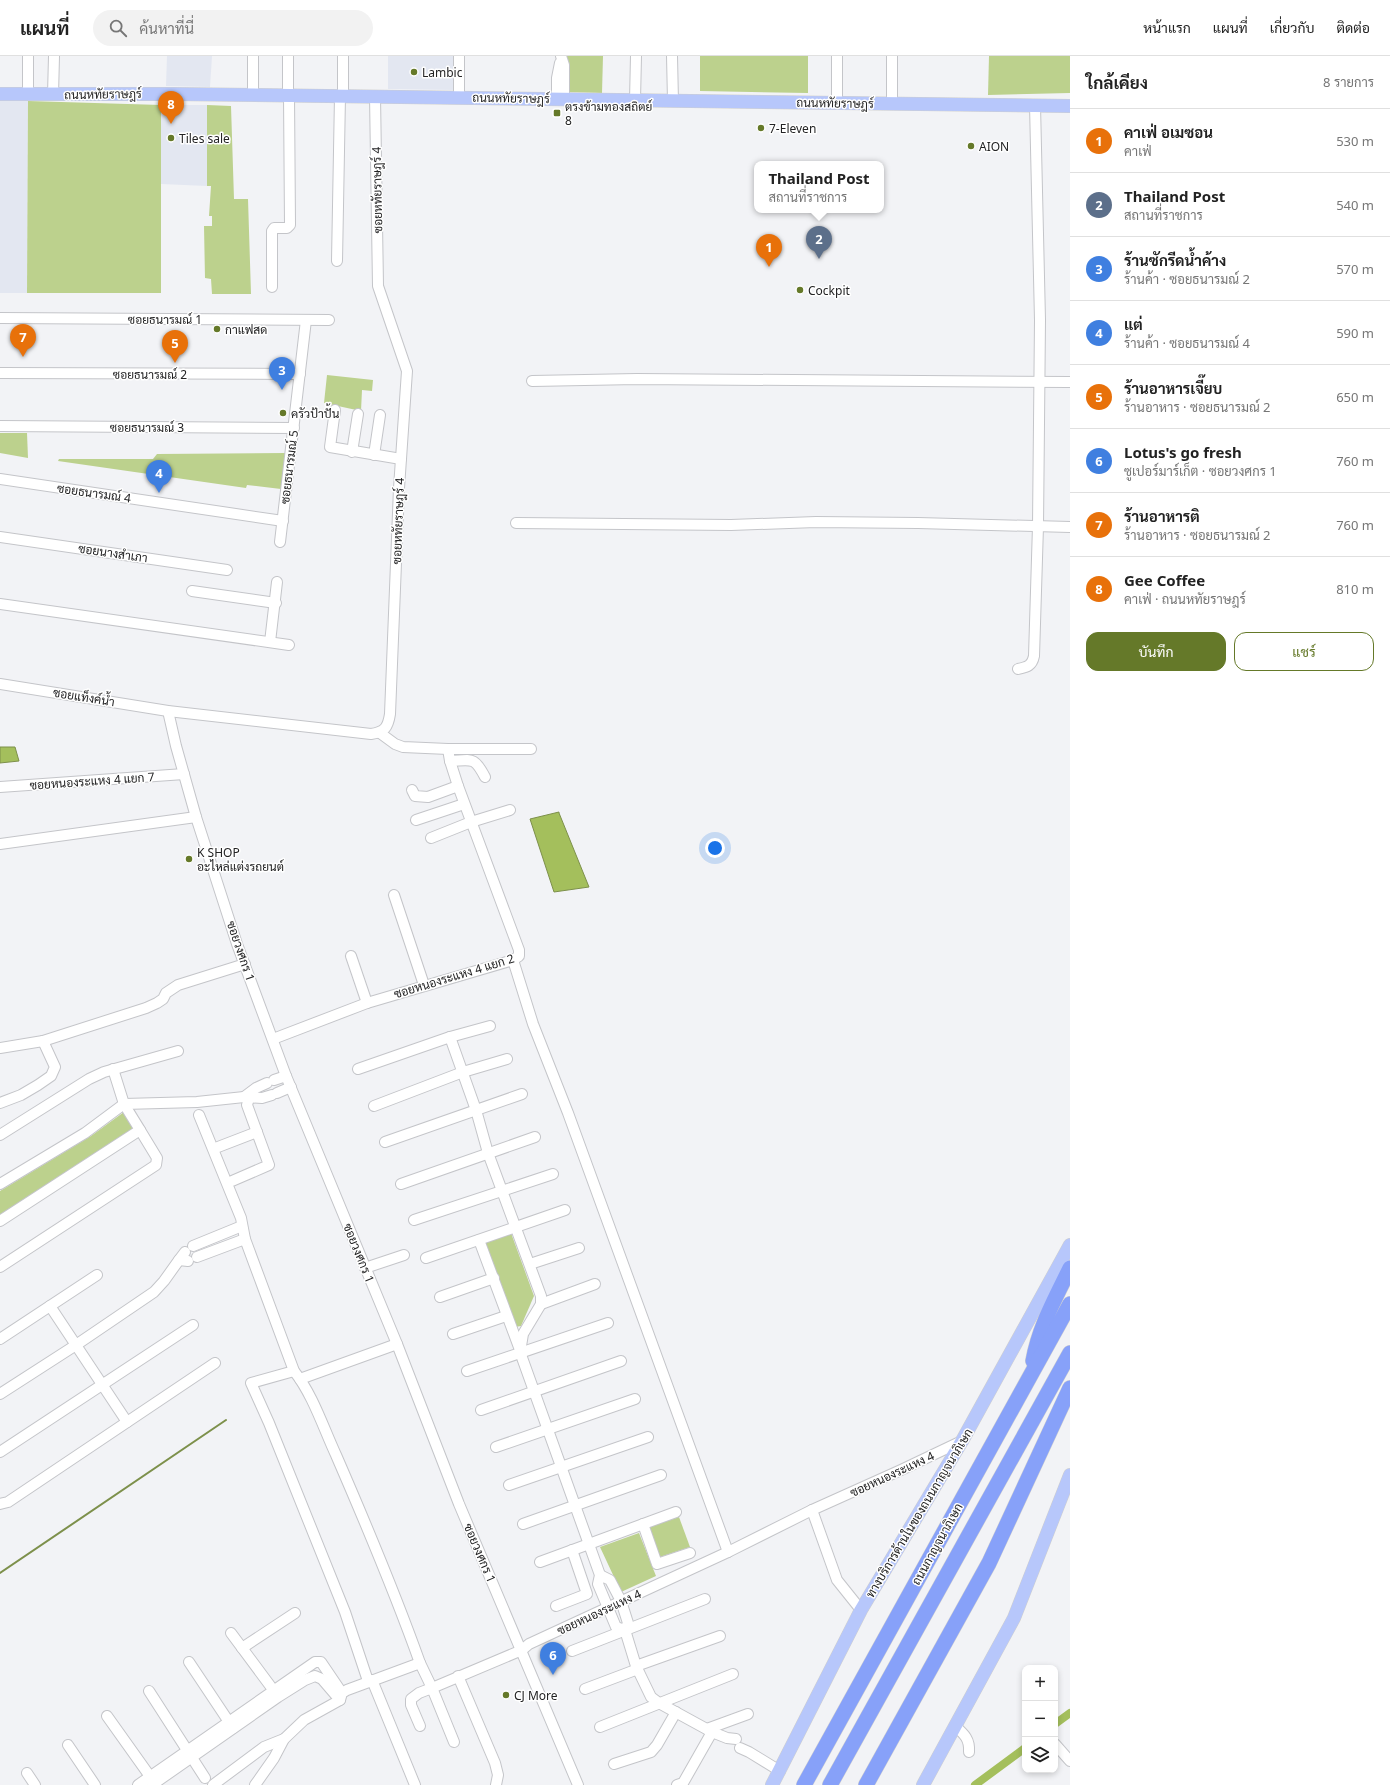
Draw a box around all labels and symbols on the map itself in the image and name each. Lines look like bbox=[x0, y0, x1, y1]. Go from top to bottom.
place label: Lambic bbox=[422, 64, 463, 81]
marker: Lambic bbox=[409, 67, 419, 77]
street label: ถนนหทัยราษฎร์ bbox=[64, 85, 142, 103]
street label: ถนนหทัยราษฎร์ bbox=[472, 89, 550, 107]
pin: 8 bbox=[158, 91, 184, 124]
street label: ถนนหทัยราษฎร์ bbox=[796, 94, 874, 112]
place label: ตรงข้ามทองสถิตย์ 8 bbox=[565, 98, 652, 129]
marker: ตรงข้ามทองสถิตย์ 8 bbox=[552, 108, 562, 118]
place label: 7-Eleven bbox=[769, 120, 816, 137]
marker: 7-Eleven bbox=[756, 123, 766, 133]
place label: Tiles sale bbox=[179, 130, 230, 147]
marker: Tiles sale bbox=[166, 133, 176, 143]
place label: AION bbox=[979, 138, 1009, 155]
marker: AION bbox=[966, 141, 976, 151]
street label: ซอยหทัยราษฎร์ 4 bbox=[368, 146, 386, 233]
pin: 2 bbox=[806, 226, 832, 259]
pin: 1 bbox=[756, 234, 782, 267]
place label: Cockpit bbox=[808, 282, 850, 299]
marker: Cockpit bbox=[795, 285, 805, 295]
street label: ซอยธนารมณ์ 1 bbox=[128, 311, 202, 328]
place label: กาแฟสด bbox=[225, 321, 267, 338]
pin: 7 bbox=[10, 324, 36, 357]
marker: กาแฟสด bbox=[212, 324, 222, 334]
pin: 5 bbox=[162, 330, 188, 363]
pin: 3 bbox=[269, 357, 295, 390]
street label: ซอยธนารมณ์ 2 bbox=[113, 366, 187, 383]
place label: ครัวป้าปั้น bbox=[291, 403, 340, 422]
marker: ครัวป้าปั้น bbox=[278, 408, 288, 418]
street label: ซอยธนารมณ์ 3 bbox=[110, 419, 184, 436]
street label: ซอยธนารมณ์ 5 bbox=[276, 429, 302, 505]
pin: 4 bbox=[146, 460, 172, 493]
street label: ซอยหทัยราษฎร์ 4 bbox=[388, 477, 408, 565]
street label: ซอยธนารมณ์ 4 bbox=[56, 479, 132, 507]
street label: ซอยนางสำเภา bbox=[77, 540, 149, 566]
street label: ซอยแท็งค์น้ำ bbox=[52, 682, 116, 710]
street label: ซอยหนองระแหง 4 แยก 7 bbox=[29, 768, 155, 794]
your location bbox=[705, 838, 725, 858]
place label: K SHOP อะไหล่แต่งรถยนต์ bbox=[197, 844, 284, 875]
marker: K SHOP อะไหล่แต่งรถยนต์ bbox=[184, 854, 194, 864]
street label: ซอยวงศกร 1 bbox=[223, 919, 259, 983]
street label: ซอยหนองระแหง 4 แยก 2 bbox=[392, 950, 516, 1002]
street label: ซอยวงศกร 1 bbox=[339, 1221, 379, 1285]
street label: ทางบริการด้านในของถนนกาญจนาภิเษก bbox=[863, 1426, 975, 1600]
street label: ซอยหนองระแหง 4 bbox=[847, 1447, 937, 1501]
street label: ถนนกาญจนาภิเษก bbox=[909, 1501, 965, 1587]
street label: ซอยวงศกร 1 bbox=[460, 1521, 500, 1585]
street label: ซอยหนองระแหง 4 bbox=[554, 1585, 644, 1639]
pin: 6 bbox=[540, 1642, 566, 1675]
place label: CJ More bbox=[514, 1687, 558, 1704]
marker: CJ More bbox=[501, 1690, 511, 1700]

